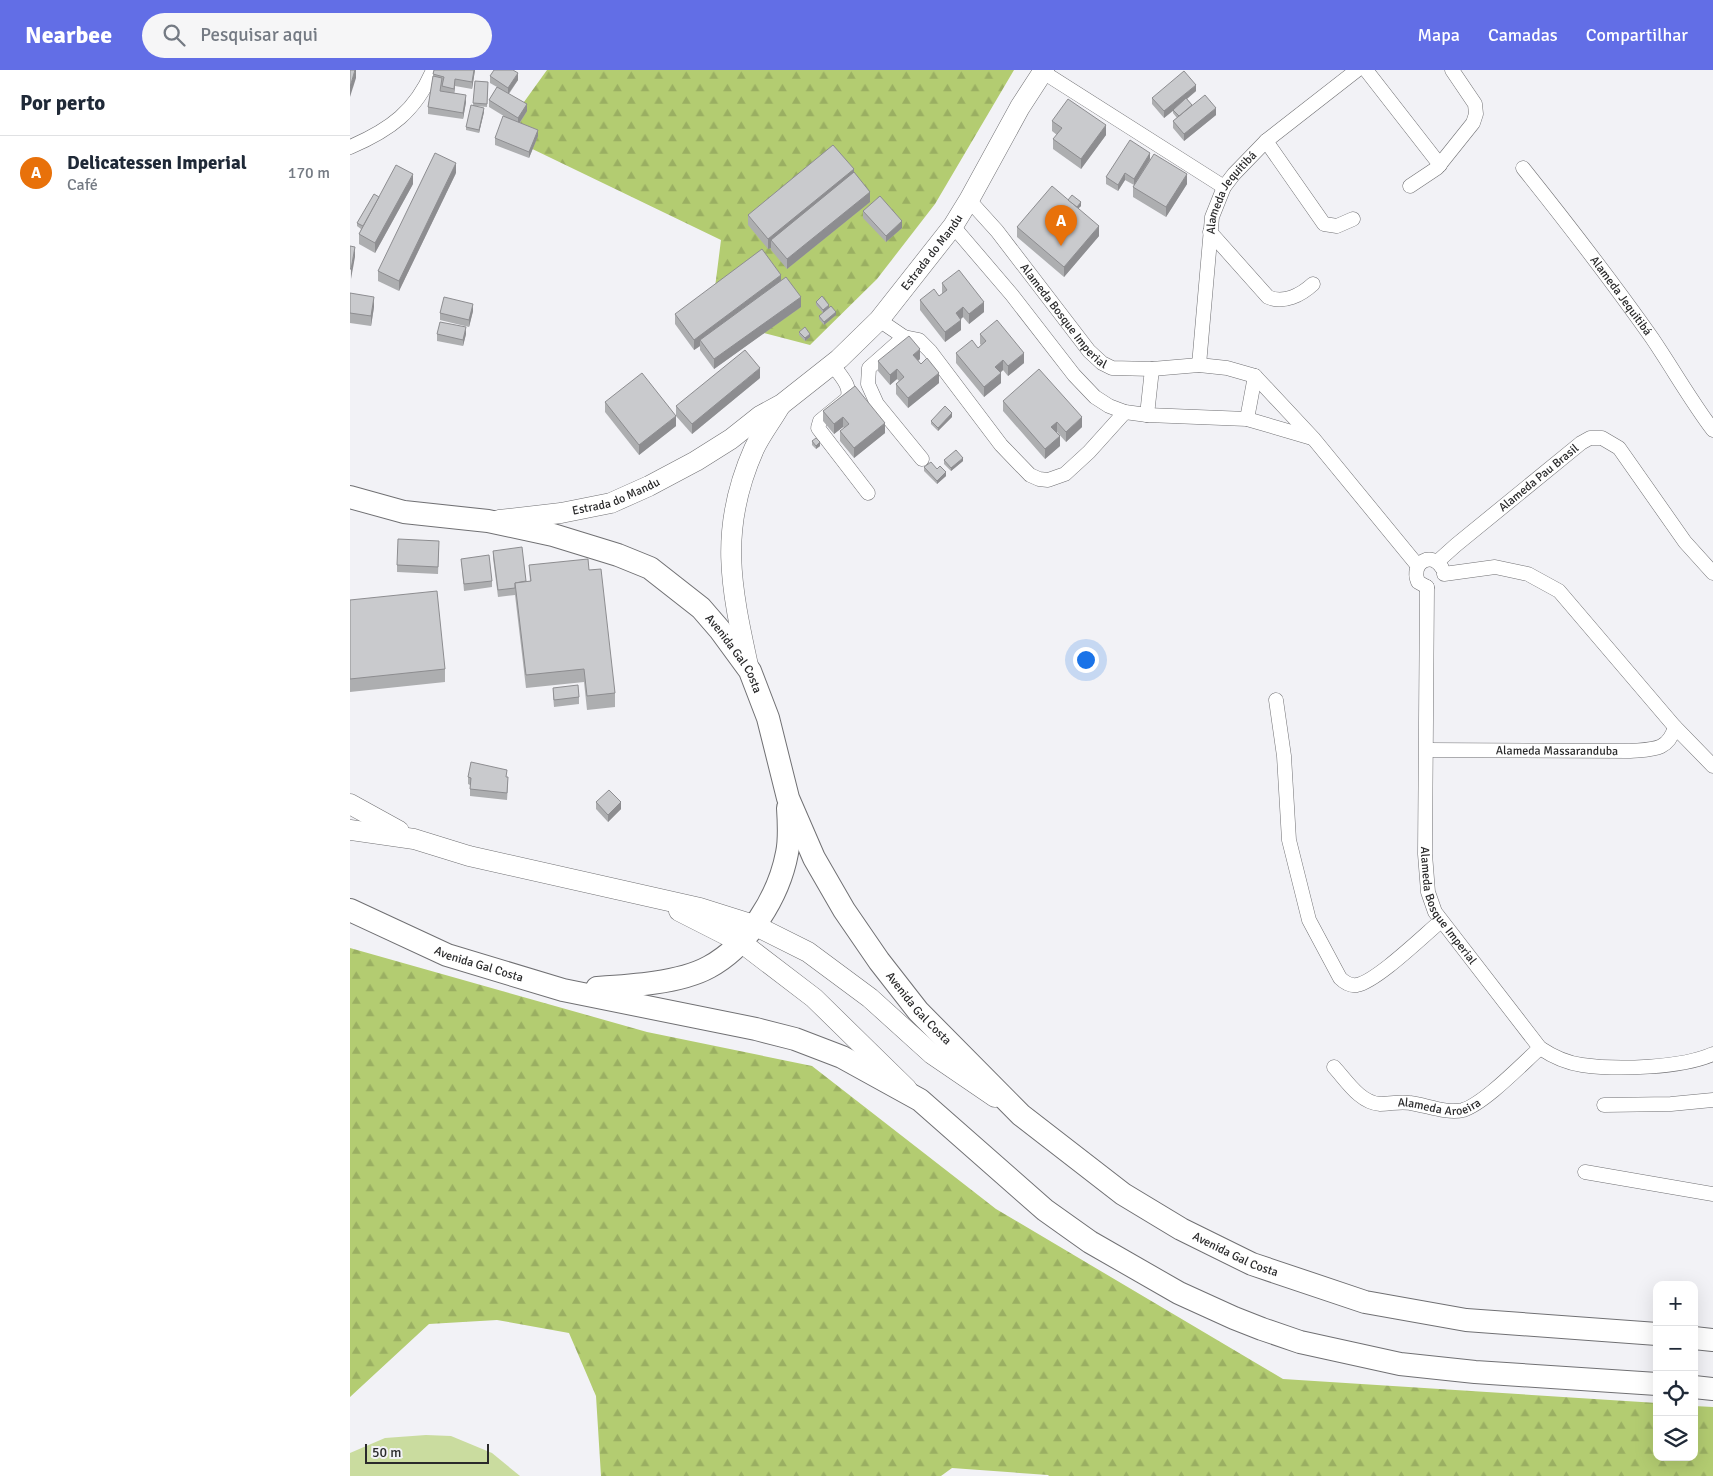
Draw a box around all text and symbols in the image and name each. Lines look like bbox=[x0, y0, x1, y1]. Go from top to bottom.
search box bbox=[142, 13, 492, 58]
text: Nearbee bbox=[25, 20, 112, 50]
icon: search bbox=[160, 21, 188, 49]
text: Pesquisar aqui bbox=[200, 23, 318, 47]
text: Mapa bbox=[1418, 24, 1460, 46]
text: Camadas bbox=[1488, 24, 1558, 46]
text: Compartilhar bbox=[1586, 24, 1688, 46]
text: Por perto bbox=[20, 90, 105, 116]
street label: Alameda Jequitibá bbox=[1204, 148, 1260, 235]
text: Delicatessen Imperial bbox=[67, 151, 247, 175]
text: A bbox=[31, 163, 41, 183]
text: 170 m bbox=[288, 163, 330, 183]
text: Café bbox=[67, 175, 98, 195]
pin: A bbox=[1045, 205, 1077, 246]
street label: Estrada do Mandu bbox=[898, 212, 966, 294]
street label: Alameda Jequitibá bbox=[1586, 253, 1655, 339]
street label: Alameda Bosque Imperial bbox=[1017, 261, 1110, 373]
street label: Alameda Pau Brasil bbox=[1496, 441, 1582, 515]
street label: Estrada do Mandu bbox=[571, 475, 663, 519]
street label: Avenida Gal Costa bbox=[702, 611, 765, 695]
your location bbox=[1073, 647, 1099, 673]
street label: Alameda Massaranduba bbox=[1496, 743, 1618, 759]
street label: Alameda Bosque Imperial bbox=[1417, 846, 1480, 968]
street label: Avenida Gal Costa bbox=[432, 943, 525, 986]
street label: Avenida Gal Costa bbox=[882, 969, 954, 1048]
street label: Alameda Aroeira bbox=[1398, 1095, 1484, 1119]
street label: Avenida Gal Costa bbox=[1190, 1229, 1280, 1280]
map controls bbox=[1653, 1281, 1698, 1461]
button: + bbox=[1653, 1281, 1698, 1326]
button: − bbox=[1653, 1326, 1698, 1371]
button: locate bbox=[1653, 1371, 1698, 1416]
button: layers bbox=[1653, 1416, 1698, 1461]
scale bar bbox=[365, 1441, 489, 1464]
text: 50 m bbox=[372, 1444, 401, 1461]

